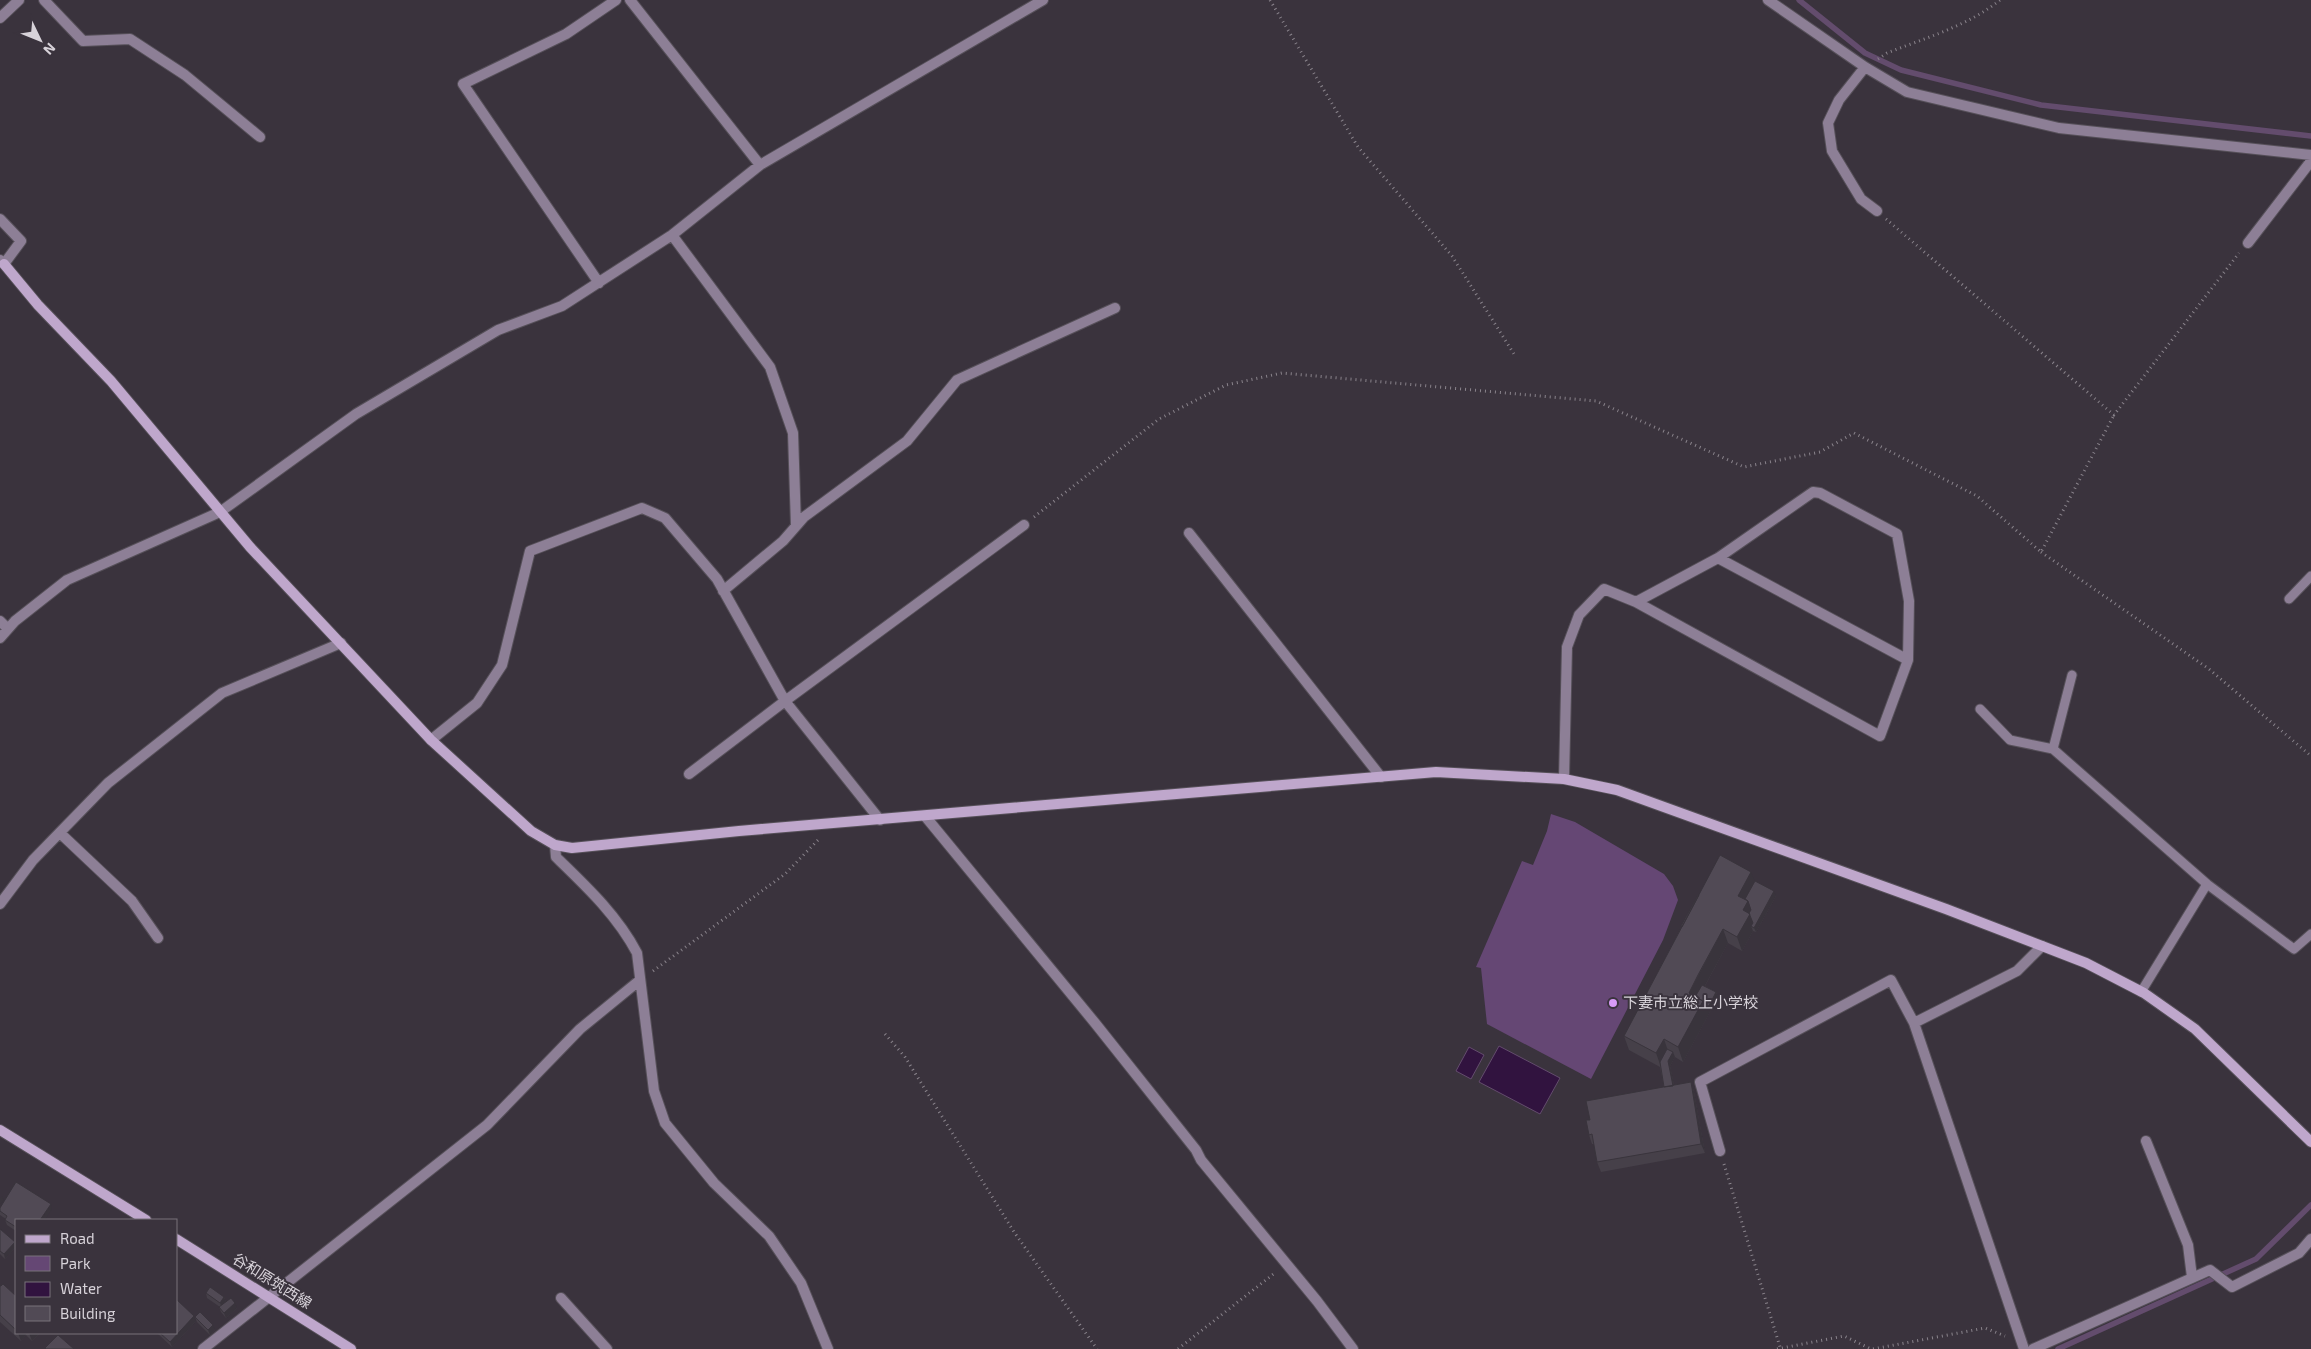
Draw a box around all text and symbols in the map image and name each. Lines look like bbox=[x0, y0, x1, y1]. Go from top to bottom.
north arrow bbox=[15, 15, 65, 65]
text: N bbox=[40, 40, 60, 59]
place label: 下妻市立総上小学校 bbox=[1623, 993, 1758, 1011]
marker: 下妻市立総上小学校 bbox=[1607, 997, 1619, 1009]
legend bbox=[15, 1219, 178, 1334]
text: Road bbox=[60, 1229, 95, 1247]
street label: 谷和原筑西線 bbox=[230, 1249, 315, 1312]
text: Park bbox=[60, 1254, 91, 1272]
text: Water bbox=[60, 1279, 102, 1297]
text: Building bbox=[60, 1304, 116, 1322]

